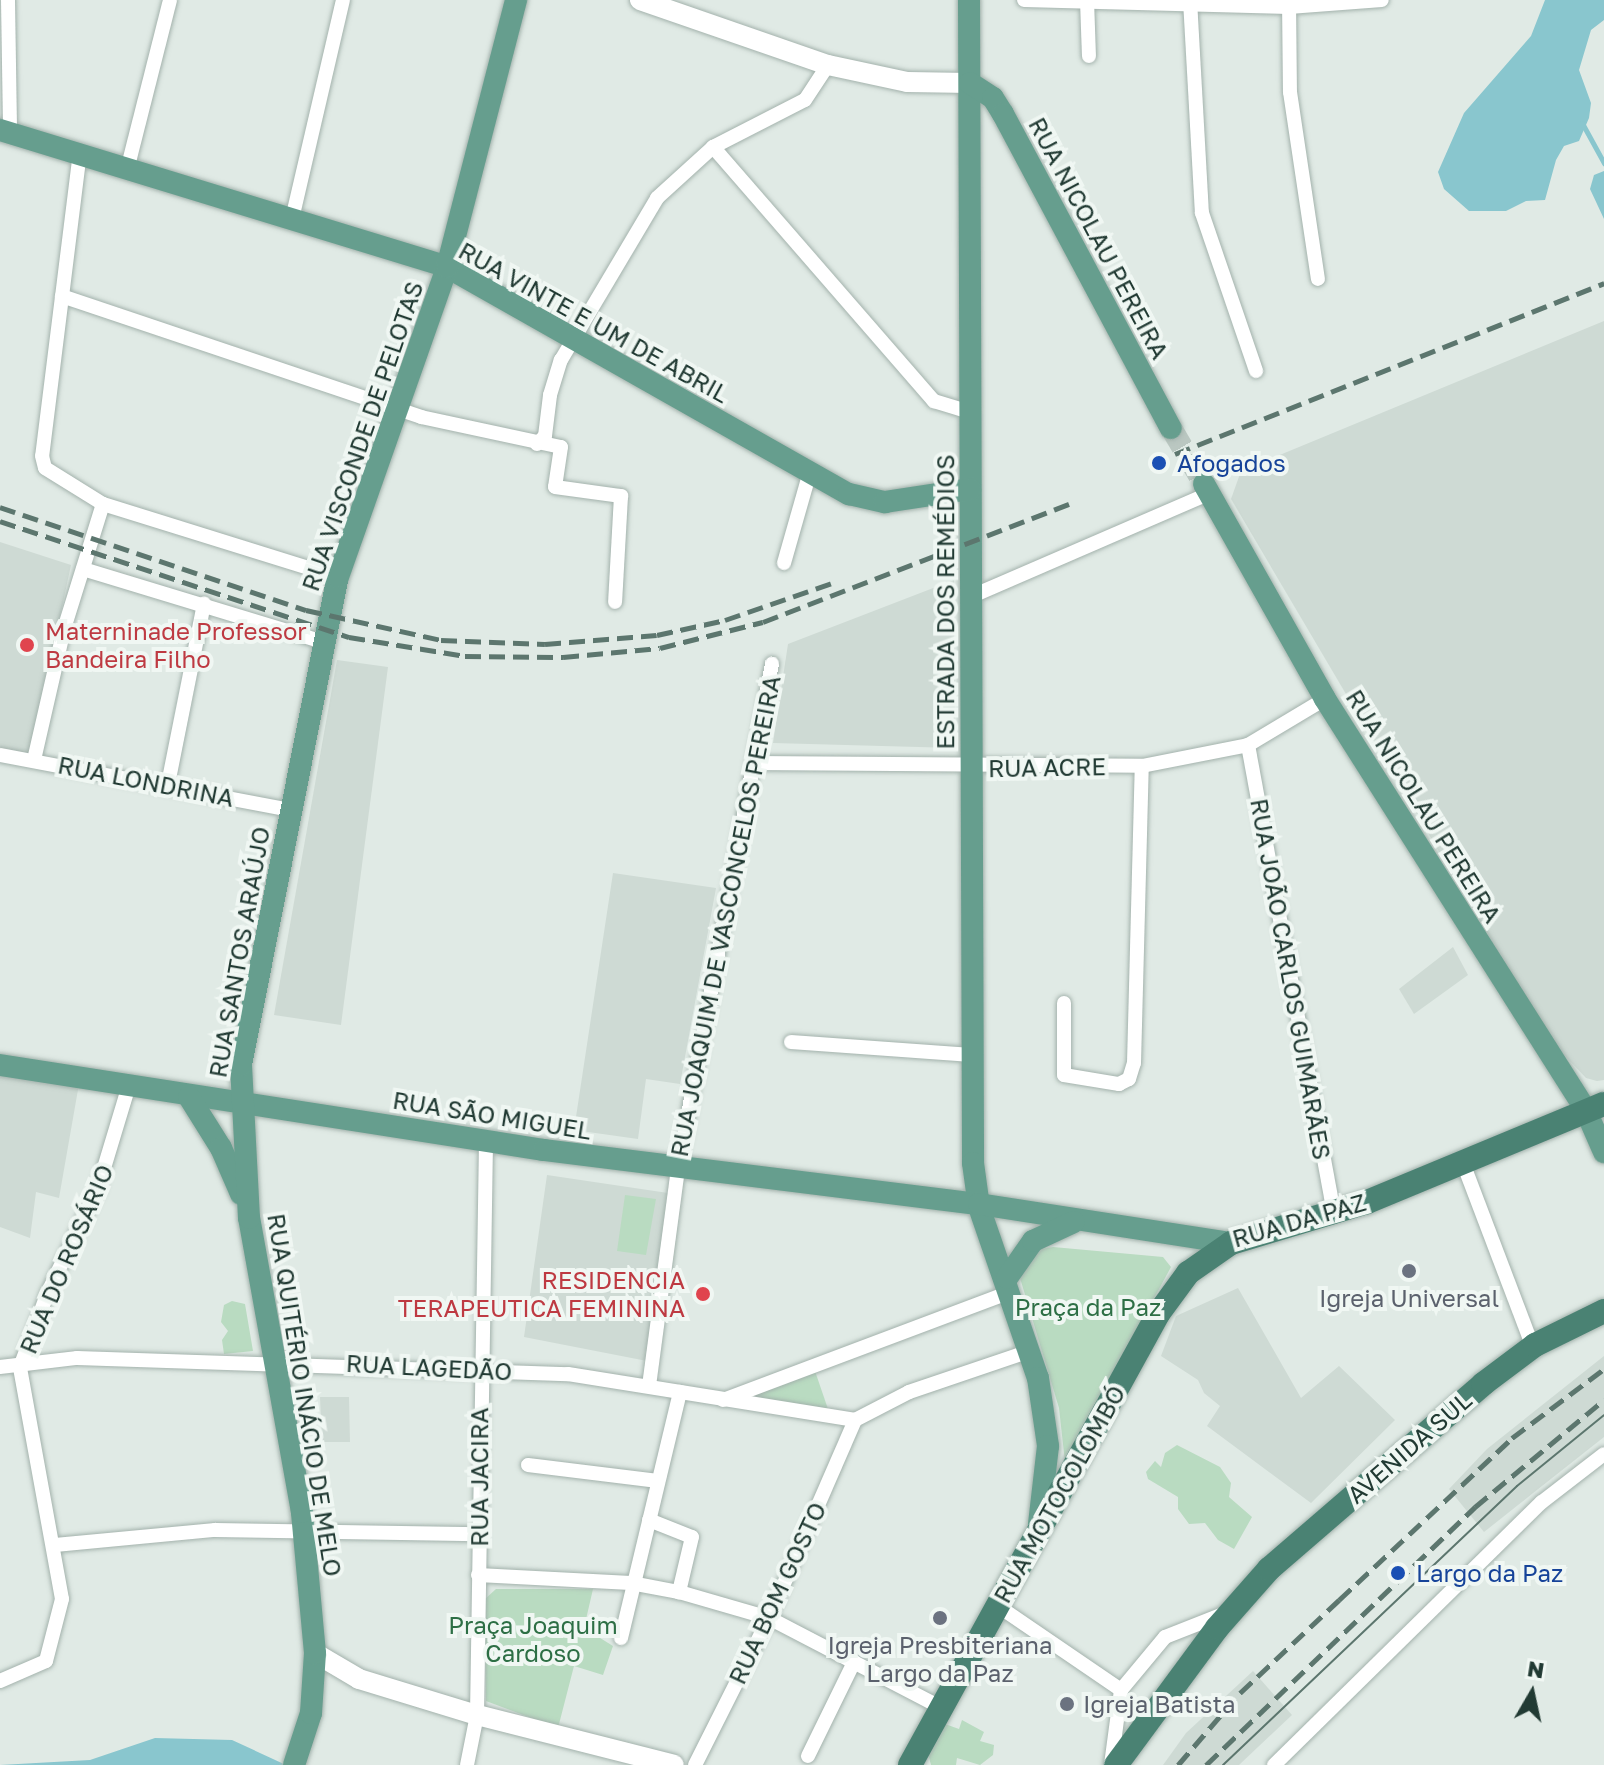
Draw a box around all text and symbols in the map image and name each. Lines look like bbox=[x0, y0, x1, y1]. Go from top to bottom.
street label: RUA NICOLAU PEREIRA bbox=[1023, 112, 1175, 364]
street label: RUA VINTE E UM DE ABRIL bbox=[454, 236, 734, 408]
street label: RUA VISCONDE DE PELOTAS bbox=[295, 277, 429, 595]
place label: Afogados bbox=[1177, 449, 1286, 477]
marker: Afogados bbox=[1148, 452, 1170, 474]
street label: ESTRADA DOS REMÉDIOS bbox=[931, 454, 959, 750]
place label: Materninade Professor Bandeira Filho bbox=[45, 617, 307, 673]
marker: Materninade Professor Bandeira Filho bbox=[16, 634, 38, 656]
street label: RUA JOAQUIM DE VASCONCELOS PEREIRA bbox=[664, 673, 786, 1159]
street label: RUA NICOLAU PEREIRA bbox=[1340, 684, 1508, 928]
street label: RUA LONDRINA bbox=[56, 750, 236, 812]
street label: RUA ACRE bbox=[988, 752, 1106, 782]
street label: RUA JOÃO CARLOS GUIMARÃES bbox=[1245, 796, 1337, 1162]
street label: RUA SANTOS ARAÚJO bbox=[203, 824, 275, 1080]
street label: RUA SÃO MIGUEL bbox=[391, 1085, 593, 1145]
street label: RUA DO ROSÁRIO bbox=[13, 1160, 119, 1358]
street label: RUA DA PAZ bbox=[1229, 1187, 1369, 1253]
street label: RUA QUITÉRIO INÁCIO DE MELO bbox=[262, 1211, 348, 1579]
marker: Igreja Universal bbox=[1400, 1262, 1418, 1280]
place label: RESIDENCIA TERAPEUTICA FEMININA bbox=[398, 1266, 685, 1322]
marker: RESIDENCIA TERAPEUTICA FEMININA bbox=[692, 1283, 714, 1305]
place label: Igreja Universal bbox=[1319, 1284, 1499, 1312]
park label: Praça da Paz bbox=[1015, 1293, 1161, 1321]
street label: RUA LAGEDÃO bbox=[345, 1348, 513, 1386]
street label: RUA MOTOCOLOMBÓ bbox=[987, 1380, 1131, 1608]
street label: AVENIDA SUL bbox=[1341, 1385, 1477, 1509]
street label: RUA JACIRA bbox=[465, 1407, 493, 1547]
street label: RUA BOM GOSTO bbox=[722, 1498, 832, 1688]
place label: Largo da Paz bbox=[1416, 1559, 1563, 1587]
marker: Largo da Paz bbox=[1387, 1562, 1409, 1584]
marker: Igreja Presbiteriana Largo da Paz bbox=[931, 1609, 949, 1627]
park label: Praça Joaquim Cardoso bbox=[448, 1611, 618, 1667]
place label: Igreja Presbiteriana Largo da Paz bbox=[827, 1631, 1053, 1687]
north arrow bbox=[1492, 1653, 1572, 1733]
text: N bbox=[1525, 1654, 1546, 1683]
place label: Igreja Batista bbox=[1083, 1690, 1236, 1718]
marker: Igreja Batista bbox=[1058, 1695, 1076, 1713]

